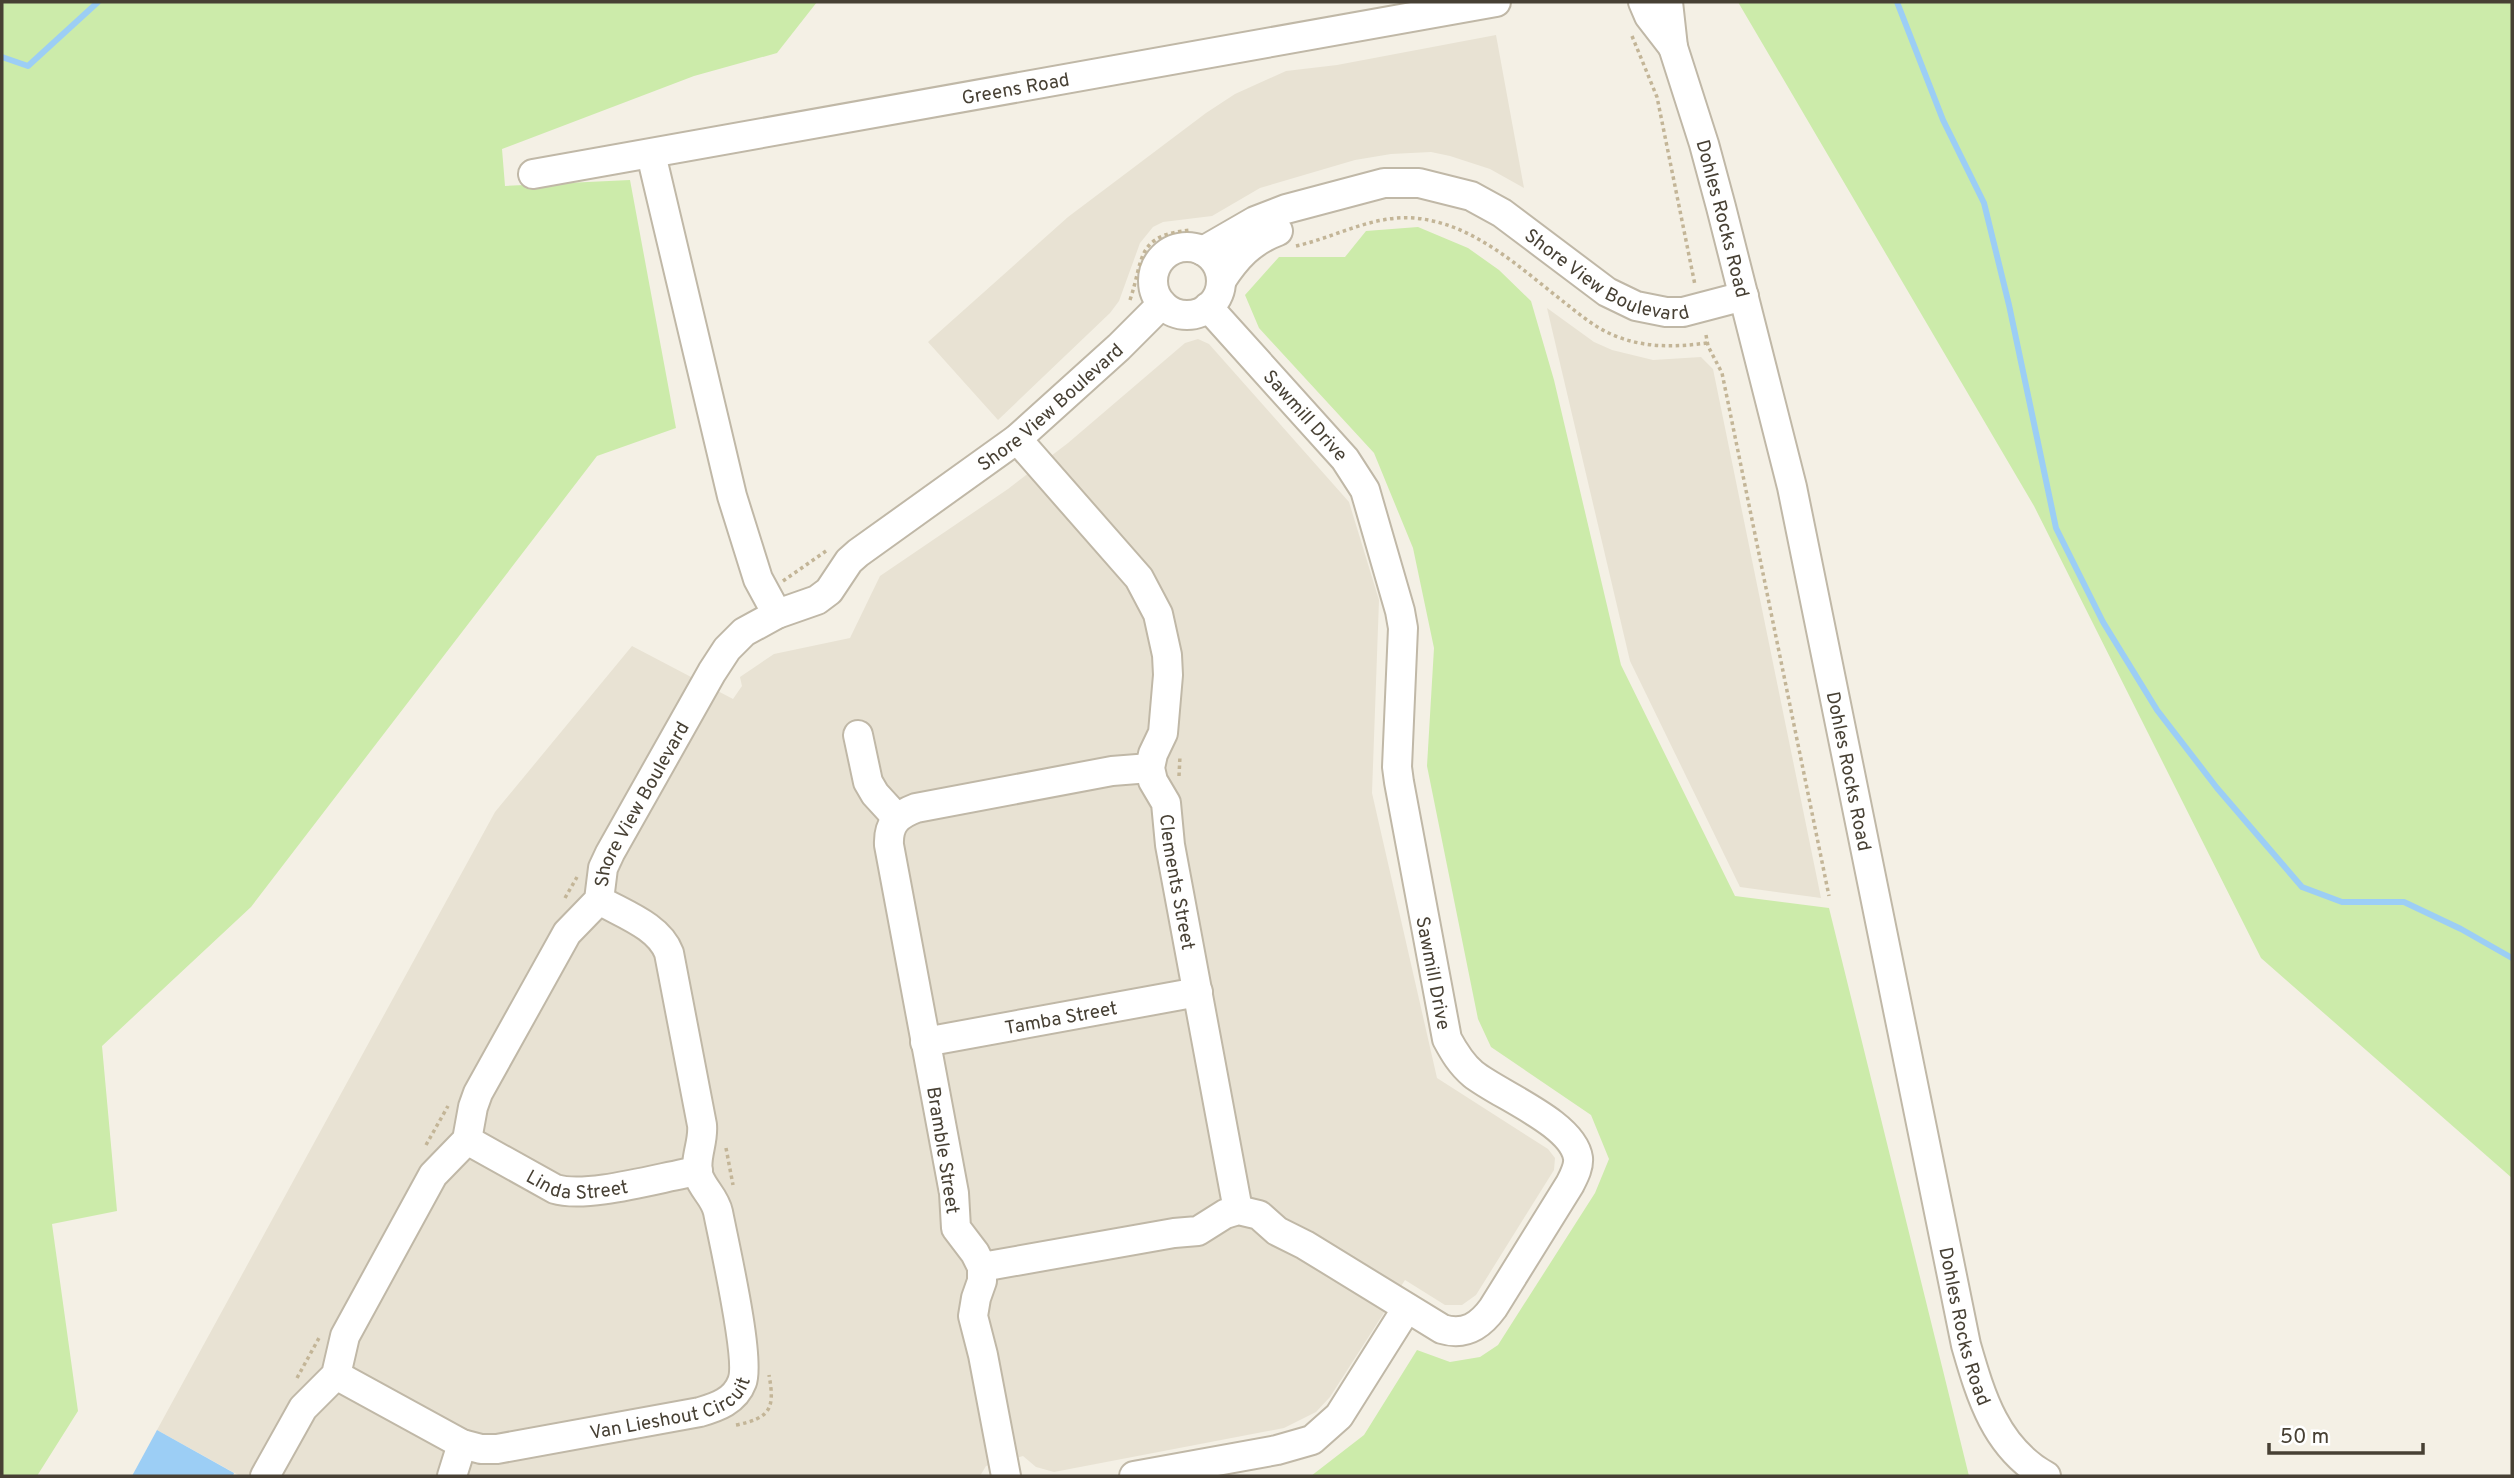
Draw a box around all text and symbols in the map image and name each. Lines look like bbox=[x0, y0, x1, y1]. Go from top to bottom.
street label: Greens Road bbox=[960, 68, 1072, 111]
street label: Dohles Rocks Road bbox=[1689, 137, 1753, 300]
street label: Shore View Boulevard bbox=[1519, 224, 1692, 327]
street label: Shore View Boulevard bbox=[973, 339, 1129, 478]
street label: Sawmill Drive bbox=[1257, 366, 1352, 467]
street label: Dohles Rocks Road bbox=[1820, 690, 1876, 853]
street label: Shore View Boulevard bbox=[591, 718, 696, 889]
street label: Clements Street bbox=[1153, 813, 1199, 952]
street label: Sawmill Drive bbox=[1409, 915, 1455, 1032]
street label: Tamba Street bbox=[1003, 997, 1119, 1041]
street label: Bramble Street bbox=[920, 1085, 964, 1216]
street label: Linda Street bbox=[521, 1165, 630, 1206]
street label: Dohles Rocks Road bbox=[1932, 1245, 1995, 1409]
street label: Van Lieshout Circuit bbox=[588, 1374, 757, 1446]
scale bar bbox=[2269, 1412, 2423, 1456]
text: 50 m bbox=[2280, 1424, 2329, 1451]

